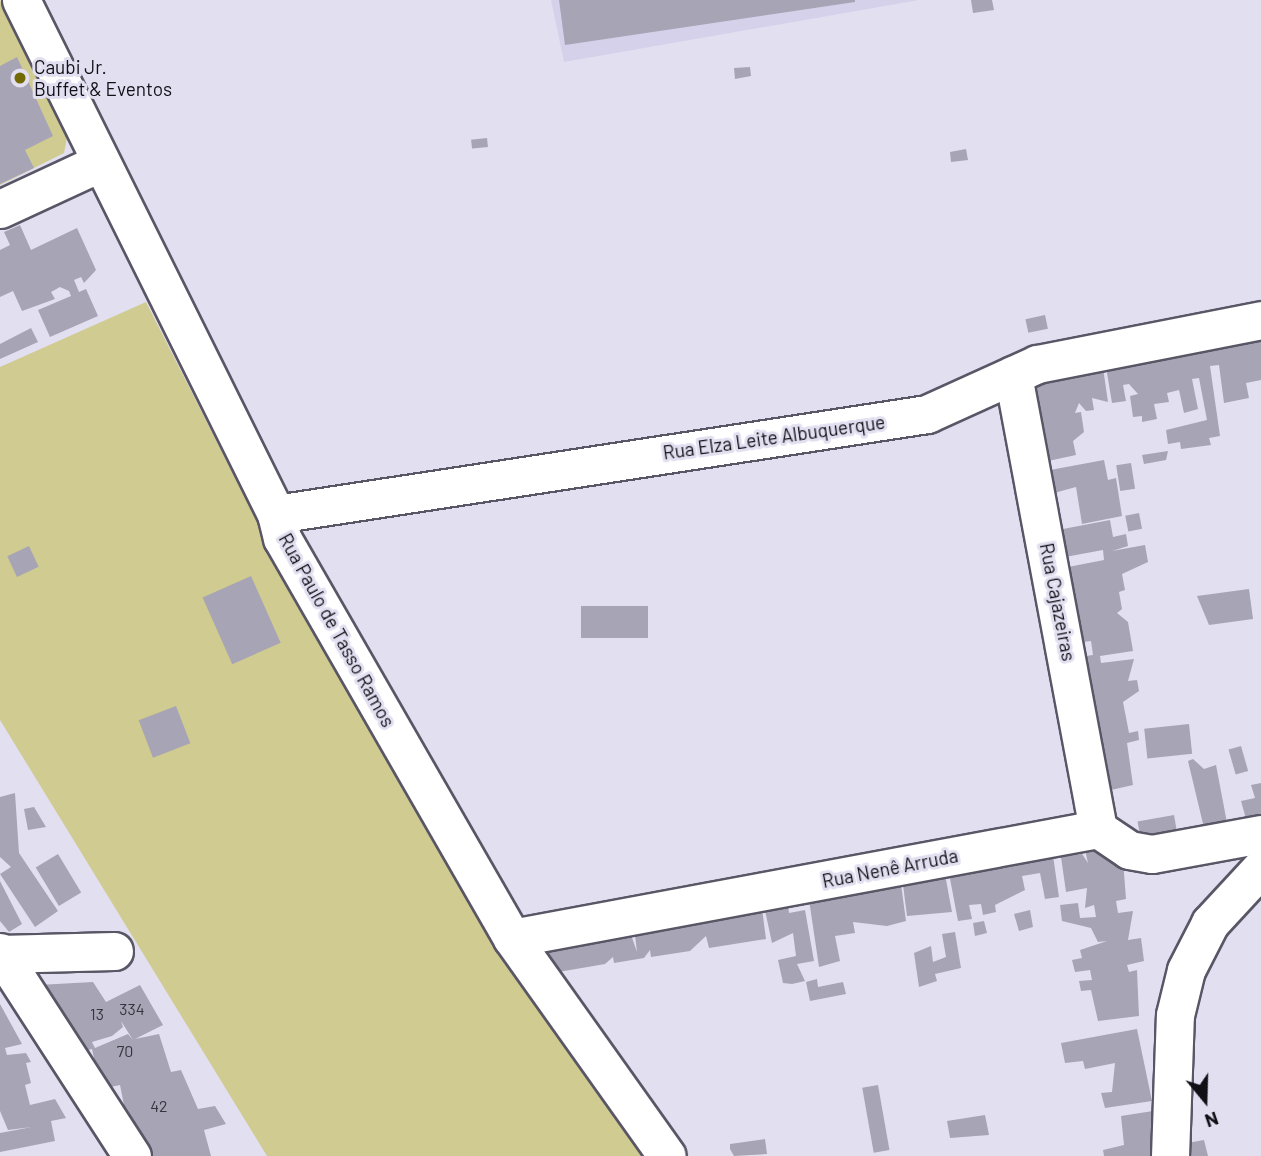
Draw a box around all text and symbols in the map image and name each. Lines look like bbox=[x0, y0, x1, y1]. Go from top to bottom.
place label: Caubi Jr. Buffet & Eventos bbox=[34, 56, 172, 100]
marker: Caubi Jr. Buffet & Eventos bbox=[12, 70, 28, 86]
street label: Rua Elza Leite Albuquerque bbox=[661, 410, 887, 464]
street label: Rua Paulo de Tasso Ramos bbox=[274, 529, 400, 731]
street label: Rua Cajazeiras bbox=[1035, 541, 1081, 663]
street label: Rua Nenê Arruda bbox=[820, 844, 960, 892]
house number: 334 bbox=[119, 999, 145, 1019]
house number: 13 bbox=[90, 1004, 104, 1024]
house number: 70 bbox=[117, 1041, 133, 1061]
north arrow bbox=[1170, 1065, 1240, 1135]
house number: 42 bbox=[150, 1096, 168, 1116]
text: N bbox=[1202, 1107, 1222, 1133]

